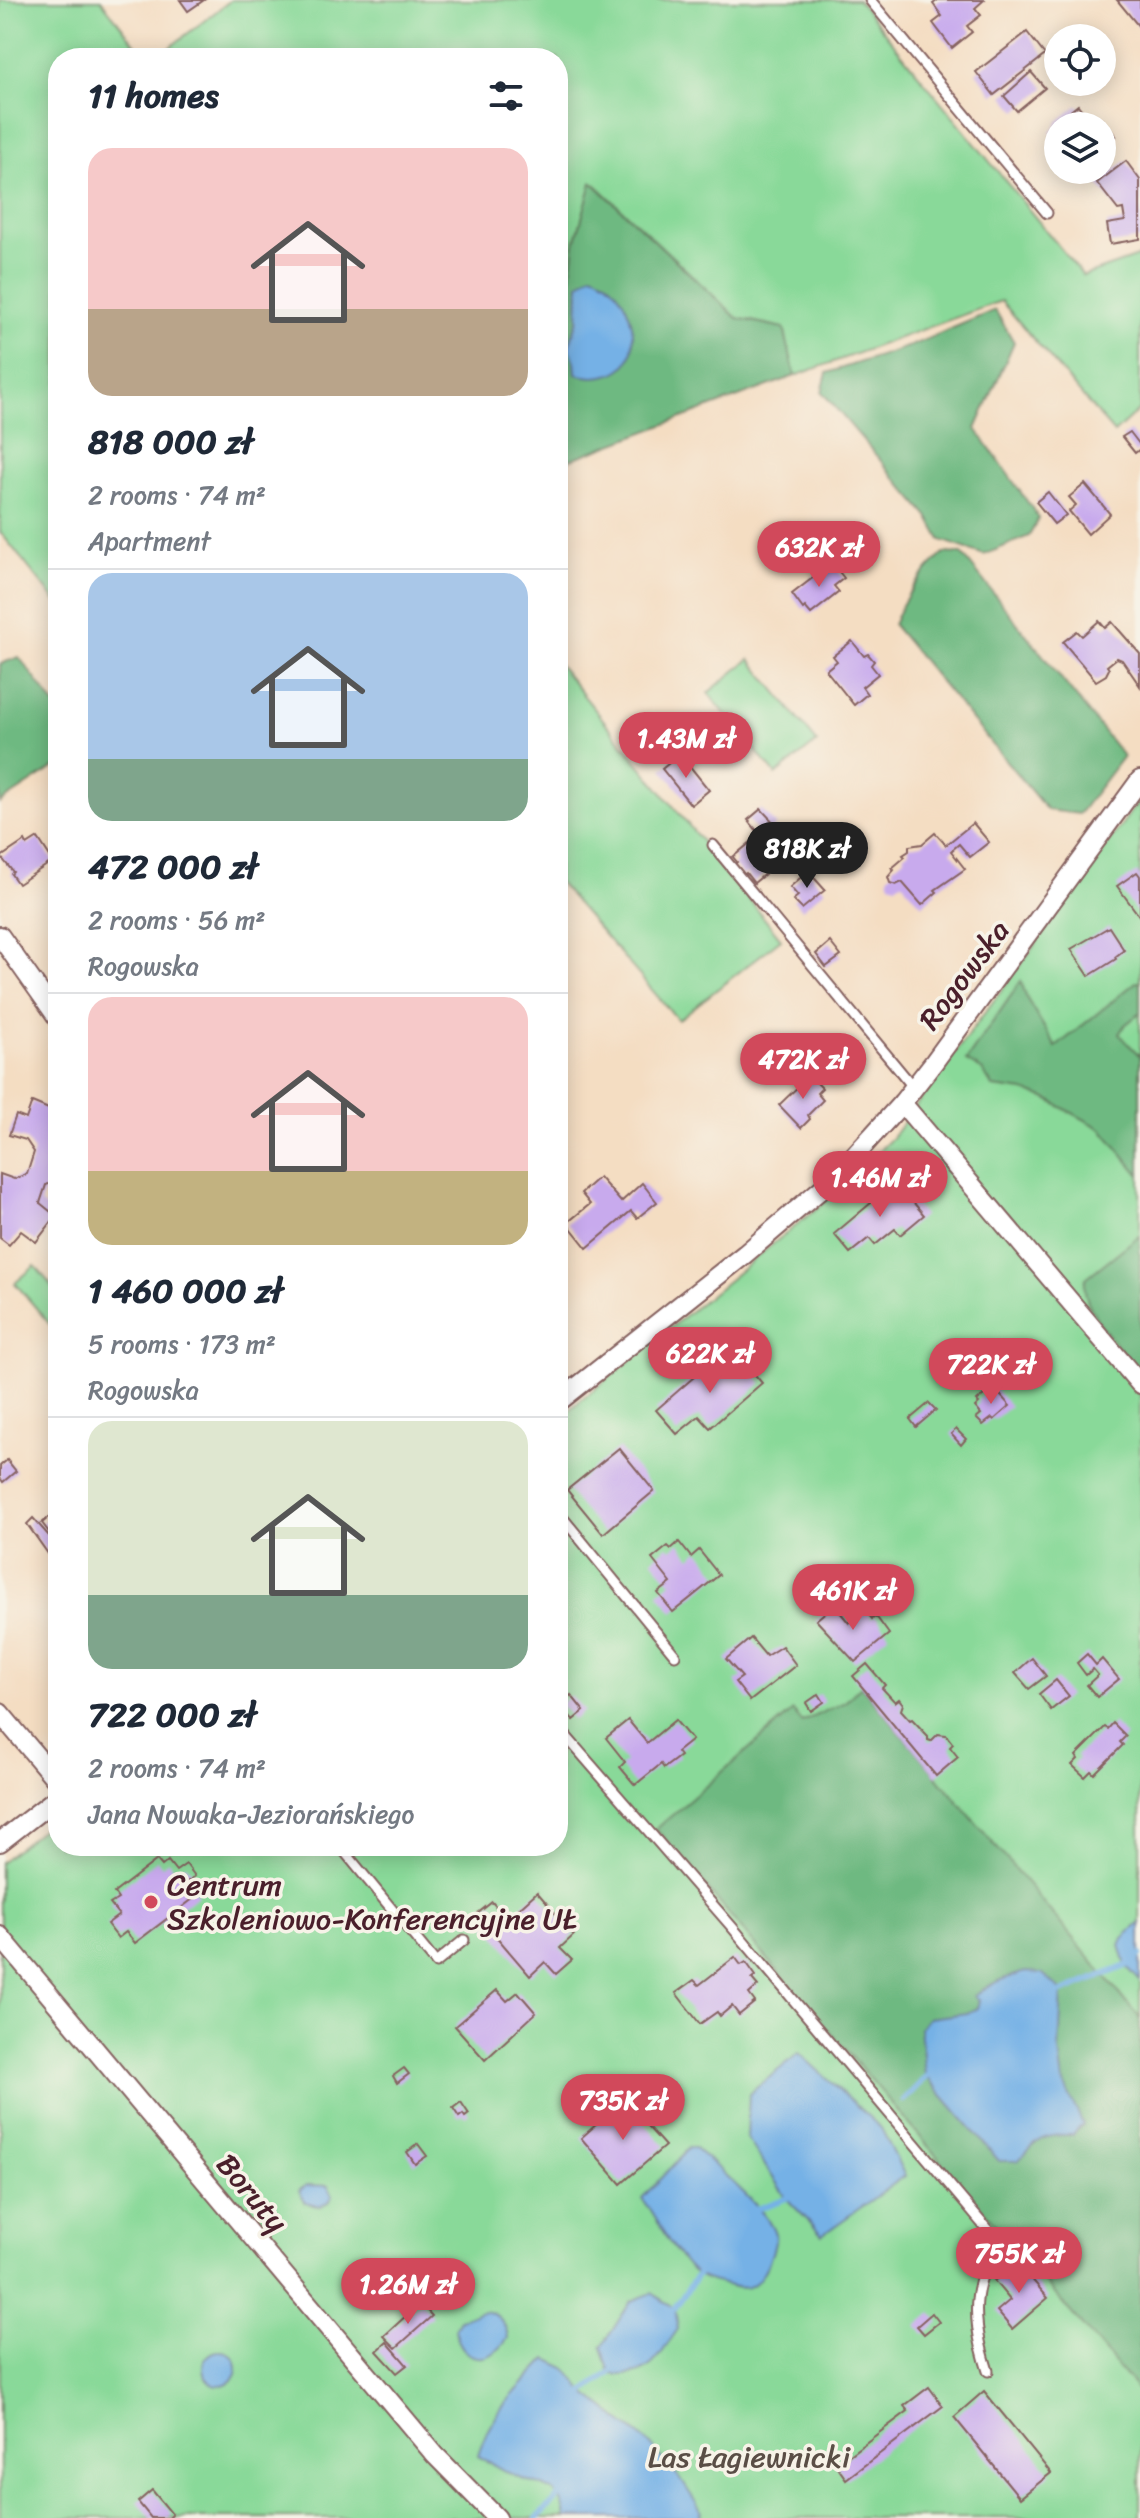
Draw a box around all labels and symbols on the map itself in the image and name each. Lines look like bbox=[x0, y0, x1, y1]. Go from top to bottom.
pin: 632K zł bbox=[745, 521, 893, 589]
pin: 1.43M zł bbox=[603, 712, 769, 780]
pin: 818K zł bbox=[733, 822, 881, 890]
street label: Rogowska bbox=[904, 908, 1024, 1042]
pin: 472K zł bbox=[729, 1033, 877, 1101]
pin: 1.46M zł bbox=[797, 1151, 963, 1219]
pin: 622K zł bbox=[636, 1327, 784, 1395]
pin: 722K zł bbox=[917, 1338, 1065, 1406]
pin: 461K zł bbox=[779, 1564, 927, 1632]
place label: Centrum Szkoleniowo-Konferencyjne UŁ bbox=[167, 1858, 577, 1946]
marker: Centrum Szkoleniowo-Konferencyjne UŁ bbox=[142, 1893, 160, 1911]
pin: 735K zł bbox=[549, 2074, 697, 2142]
street label: Boruty bbox=[202, 2141, 302, 2246]
pin: 755K zł bbox=[945, 2227, 1093, 2295]
pin: 1.26M zł bbox=[325, 2258, 491, 2326]
park label: Las Łagiewnicki bbox=[648, 2430, 851, 2484]

